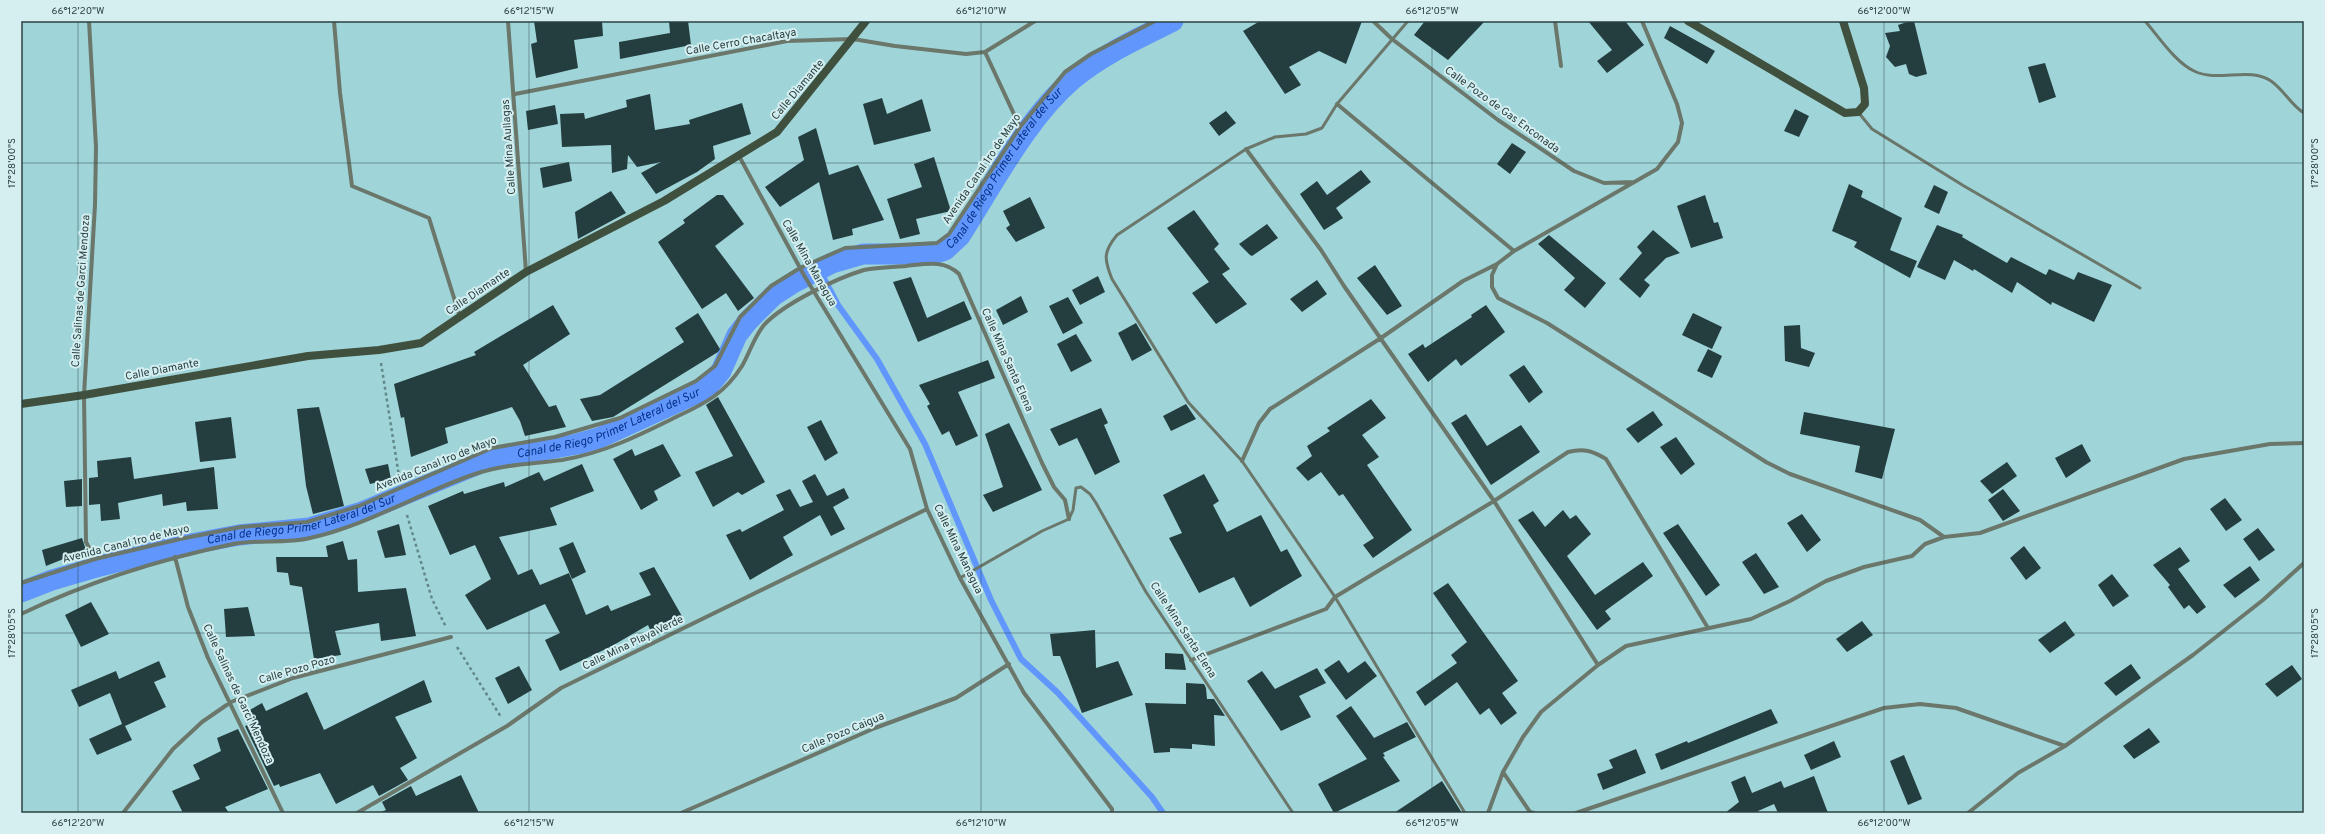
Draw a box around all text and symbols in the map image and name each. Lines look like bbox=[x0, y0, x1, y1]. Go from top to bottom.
text: 66°12'20"W bbox=[52, 5, 105, 18]
text: 66°12'15"W bbox=[504, 5, 554, 18]
text: 66°12'10"W bbox=[956, 5, 1006, 18]
text: 66°12'05"W bbox=[1405, 5, 1459, 18]
text: 66°12'00"W bbox=[1857, 5, 1911, 18]
street label: Calle Cerro Chacaltaya bbox=[685, 25, 798, 59]
street label: Calle Diamante bbox=[769, 57, 827, 123]
street label: Calle Pozo de Gas Enconada bbox=[1442, 64, 1562, 157]
water label: Canal de Riego Primer Lateral del Sur bbox=[942, 84, 1067, 253]
street label: Calle Mina Aullagas bbox=[499, 99, 519, 195]
street label: Avenida Canal 1ro de Mayo bbox=[940, 111, 1024, 227]
text: 17°28'00"S bbox=[6, 138, 19, 188]
text: 17°28'00"S bbox=[2309, 138, 2322, 188]
street label: Calle Salinas de Garci Mendoza bbox=[69, 214, 93, 368]
street label: Calle Mina Managua bbox=[778, 217, 840, 309]
street label: Calle Diamante bbox=[443, 265, 513, 319]
street label: Calle Mina Santa Elena bbox=[978, 306, 1036, 414]
street label: Calle Diamante bbox=[124, 356, 200, 384]
water label: Canal de Riego Primer Lateral del Sur bbox=[515, 384, 704, 463]
street label: Avenida Canal 1ro de Mayo bbox=[373, 433, 499, 495]
water label: Canal de Riego Primer Lateral del Sur bbox=[205, 490, 399, 549]
street label: Calle Mina Managua bbox=[930, 502, 986, 596]
street label: Avenida Canal 1ro de Mayo bbox=[61, 521, 191, 567]
street label: Calle Mina Santa Elena bbox=[1147, 579, 1219, 681]
text: 17°28'05"S bbox=[6, 608, 19, 658]
text: 17°28'05"S bbox=[2309, 608, 2322, 658]
street label: Calle Mina Playa Verde bbox=[580, 612, 686, 674]
street label: Calle Salinas de Garci Mendoza bbox=[199, 622, 277, 766]
street label: Calle Pozo Pozo bbox=[257, 652, 337, 688]
street label: Calle Pozo Caigua bbox=[800, 709, 887, 757]
text: 66°12'20"W bbox=[52, 817, 105, 830]
text: 66°12'15"W bbox=[504, 817, 554, 830]
text: 66°12'10"W bbox=[956, 817, 1006, 830]
text: 66°12'05"W bbox=[1405, 817, 1459, 830]
text: 66°12'00"W bbox=[1857, 817, 1911, 830]

